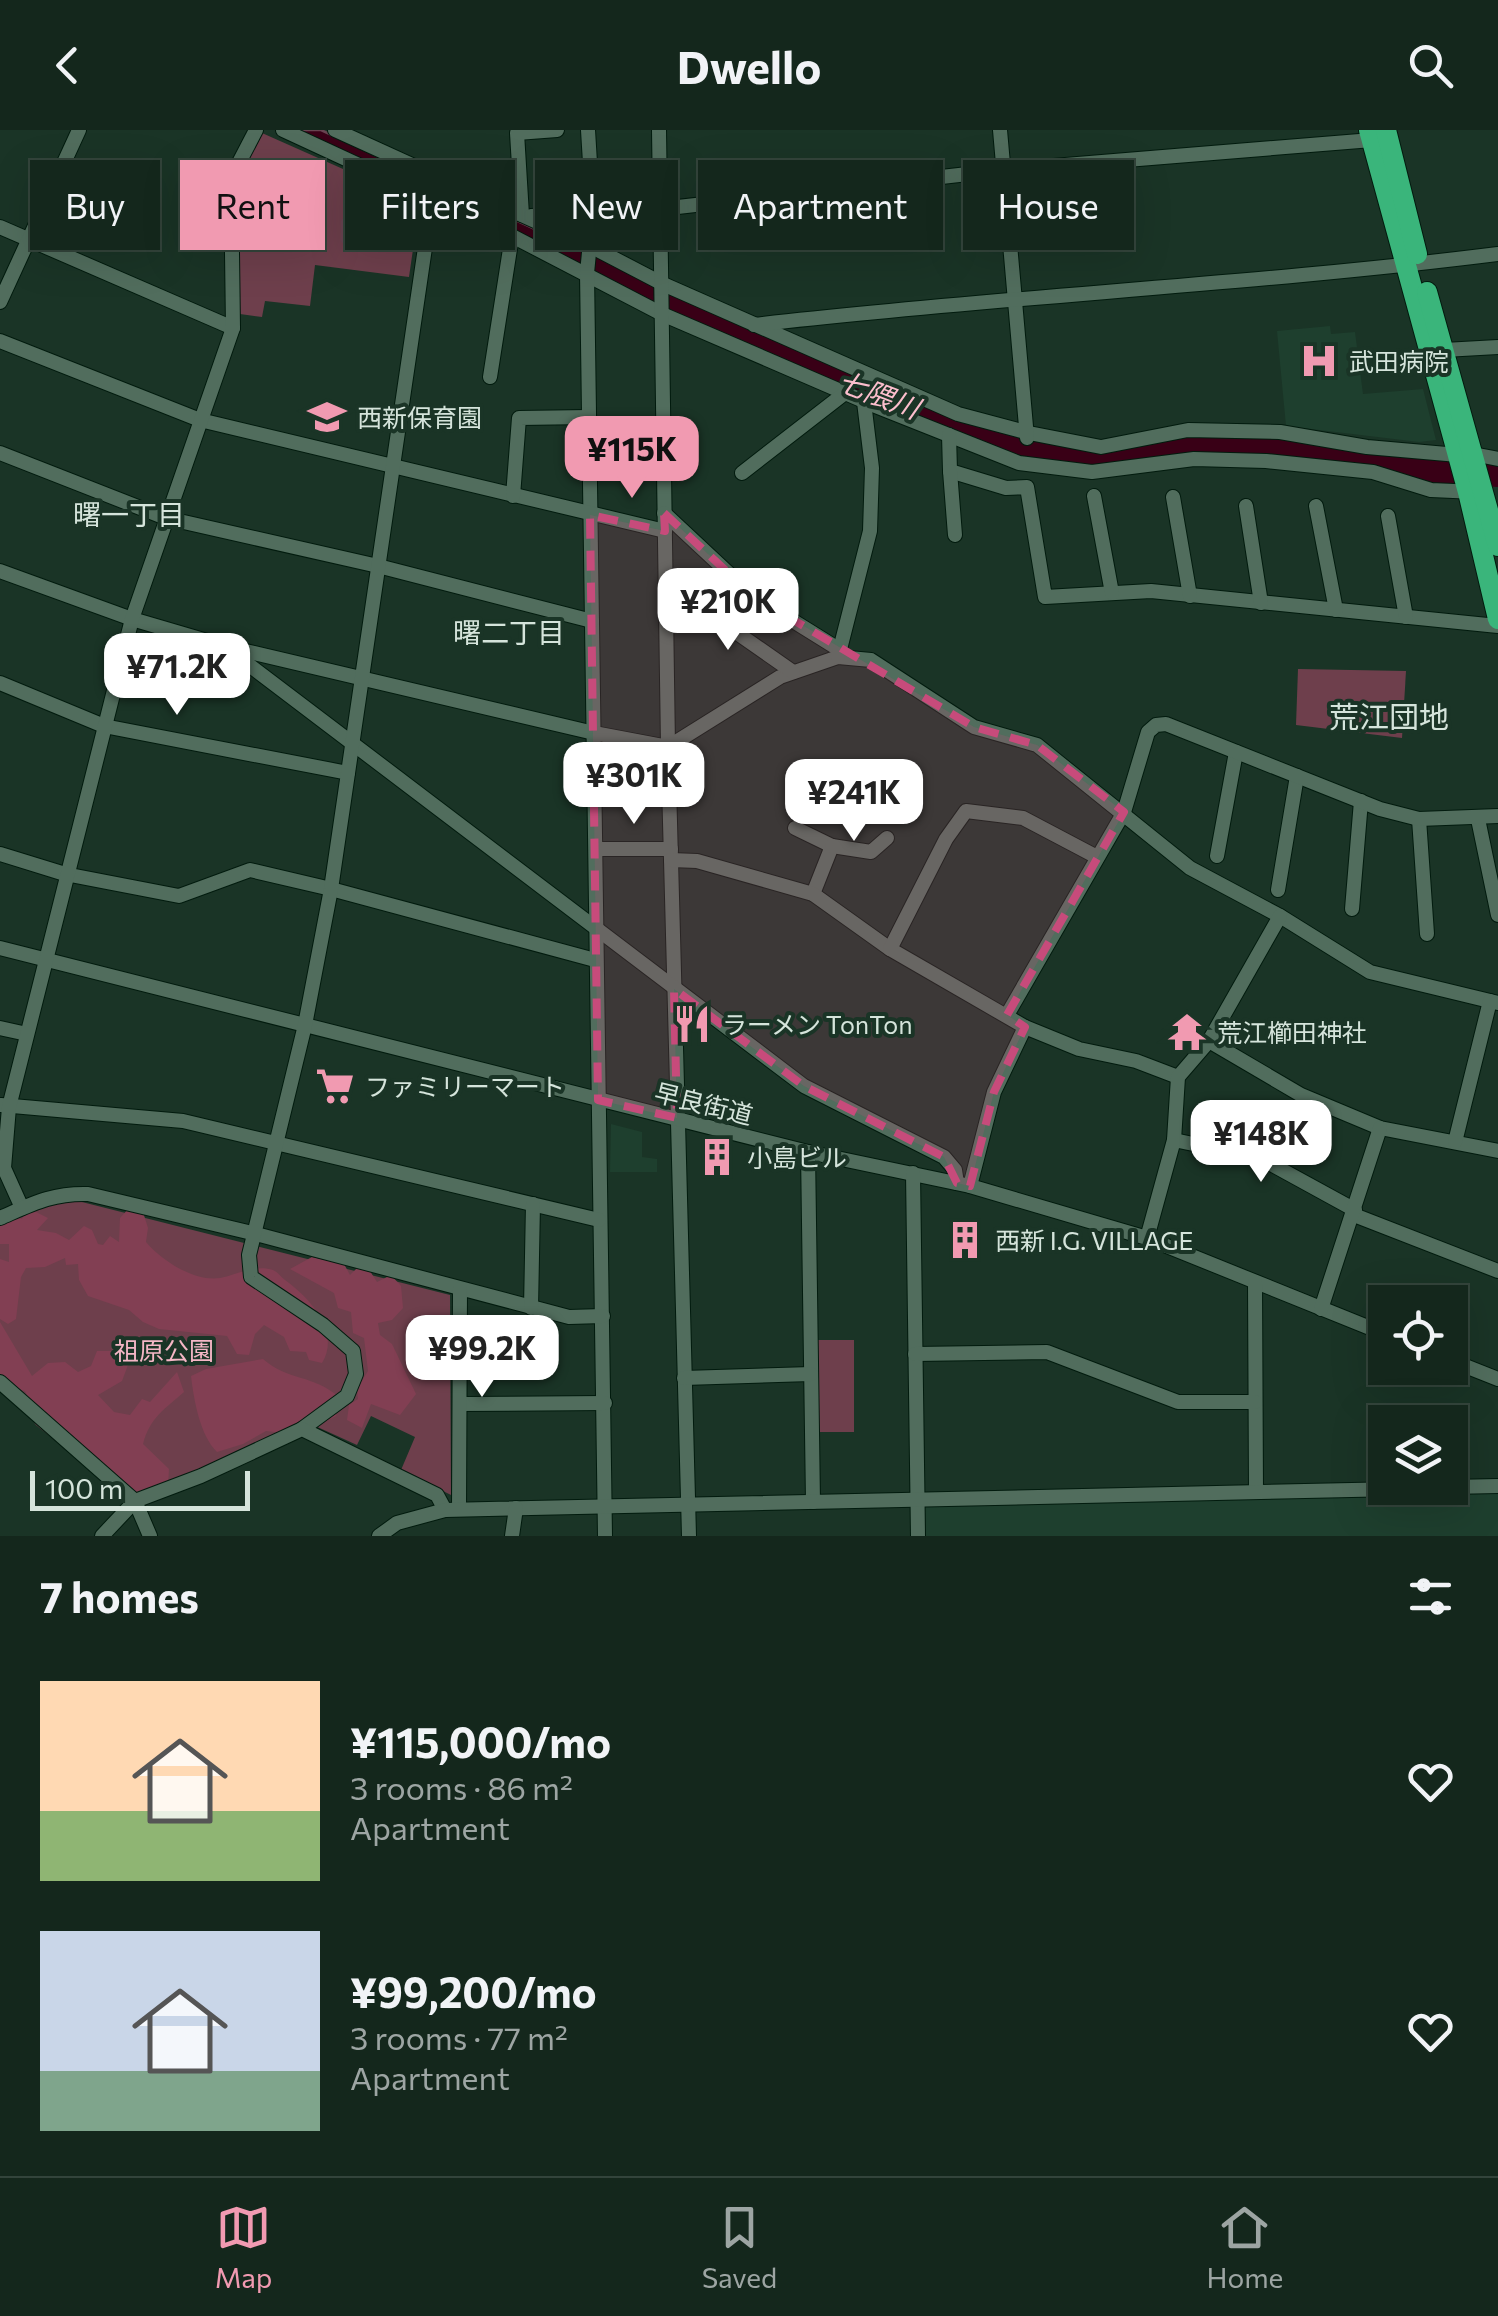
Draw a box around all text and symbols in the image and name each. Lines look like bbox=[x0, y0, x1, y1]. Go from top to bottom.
icon: back bbox=[40, 38, 95, 93]
text: Dwello bbox=[677, 38, 821, 93]
icon: search bbox=[1403, 38, 1458, 93]
chip: Buy bbox=[30, 160, 160, 250]
chip: Rent bbox=[180, 160, 325, 250]
chip: Filters bbox=[345, 160, 515, 250]
chip: New bbox=[535, 160, 678, 250]
chip: Apartment bbox=[698, 160, 943, 250]
chip: House bbox=[963, 160, 1134, 250]
hospital icon: 武田病院 bbox=[1298, 340, 1340, 382]
place label: 武田病院 bbox=[1349, 346, 1449, 376]
water label: 七隈川 bbox=[834, 363, 927, 426]
school or university icon: 西新保育園 bbox=[306, 396, 348, 438]
place label: 西新保育園 bbox=[357, 402, 482, 432]
pin: ¥115K bbox=[562, 416, 702, 501]
text: ¥115K bbox=[587, 428, 677, 468]
district label: 曙一丁目 bbox=[73, 497, 185, 531]
pin: ¥210K bbox=[658, 568, 798, 653]
text: ¥210K bbox=[680, 580, 776, 620]
district label: 曙二丁目 bbox=[453, 615, 565, 649]
pin: ¥71.2K bbox=[96, 633, 258, 718]
text: ¥71.2K bbox=[126, 645, 228, 685]
district label: 荒江団地 bbox=[1329, 697, 1449, 734]
pin: ¥301K bbox=[564, 742, 704, 827]
text: ¥301K bbox=[585, 754, 683, 794]
pin: ¥241K bbox=[784, 759, 924, 844]
text: ¥241K bbox=[807, 771, 901, 811]
restaurant icon: ラーメン TonTon bbox=[671, 1003, 713, 1045]
place label: ラーメン TonTon bbox=[722, 1009, 913, 1039]
temple icon: 荒江櫛田神社 bbox=[1166, 1011, 1208, 1053]
place label: 荒江櫛田神社 bbox=[1217, 1017, 1367, 1047]
supermarket icon: ファミリーマート bbox=[314, 1065, 356, 1107]
place label: ファミリーマート bbox=[365, 1071, 565, 1101]
street label: 早良街道 bbox=[652, 1076, 756, 1130]
pin: ¥148K bbox=[1191, 1100, 1331, 1185]
text: ¥148K bbox=[1213, 1112, 1309, 1152]
building icon: 小島ビル bbox=[696, 1136, 738, 1178]
place label: 小島ビル bbox=[747, 1142, 847, 1172]
building icon: 西新 I.G. VILLAGE bbox=[944, 1219, 986, 1261]
place label: 西新 I.G. VILLAGE bbox=[995, 1225, 1193, 1255]
map controls bbox=[1368, 1285, 1468, 1505]
button: locate bbox=[1368, 1285, 1468, 1385]
pin: ¥99.2K bbox=[401, 1315, 563, 1400]
text: ¥99.2K bbox=[428, 1327, 536, 1367]
park label: 祖原公園 bbox=[114, 1335, 214, 1365]
button: layers bbox=[1368, 1405, 1468, 1505]
scale bar bbox=[30, 1466, 250, 1510]
text: 100 m bbox=[45, 1471, 123, 1505]
icon: filters bbox=[1403, 1569, 1458, 1624]
text: 7 homes bbox=[40, 1570, 199, 1622]
text: ¥115,000/mo bbox=[350, 1715, 611, 1767]
icon: home bbox=[120, 1721, 240, 1841]
icon: heart bbox=[1403, 1754, 1458, 1809]
text: 3 rooms · 86 m² bbox=[350, 1767, 573, 1807]
text: Apartment bbox=[350, 1807, 510, 1847]
text: ¥99,200/mo bbox=[350, 1965, 597, 2017]
icon: home bbox=[120, 1971, 240, 2091]
icon: heart bbox=[1403, 2004, 1458, 2059]
text: 3 rooms · 77 m² bbox=[350, 2017, 568, 2057]
text: Apartment bbox=[350, 2057, 510, 2097]
tab: Map bbox=[215, 2200, 272, 2294]
tab: Saved bbox=[702, 2200, 777, 2294]
tab: Home bbox=[1206, 2200, 1283, 2294]

